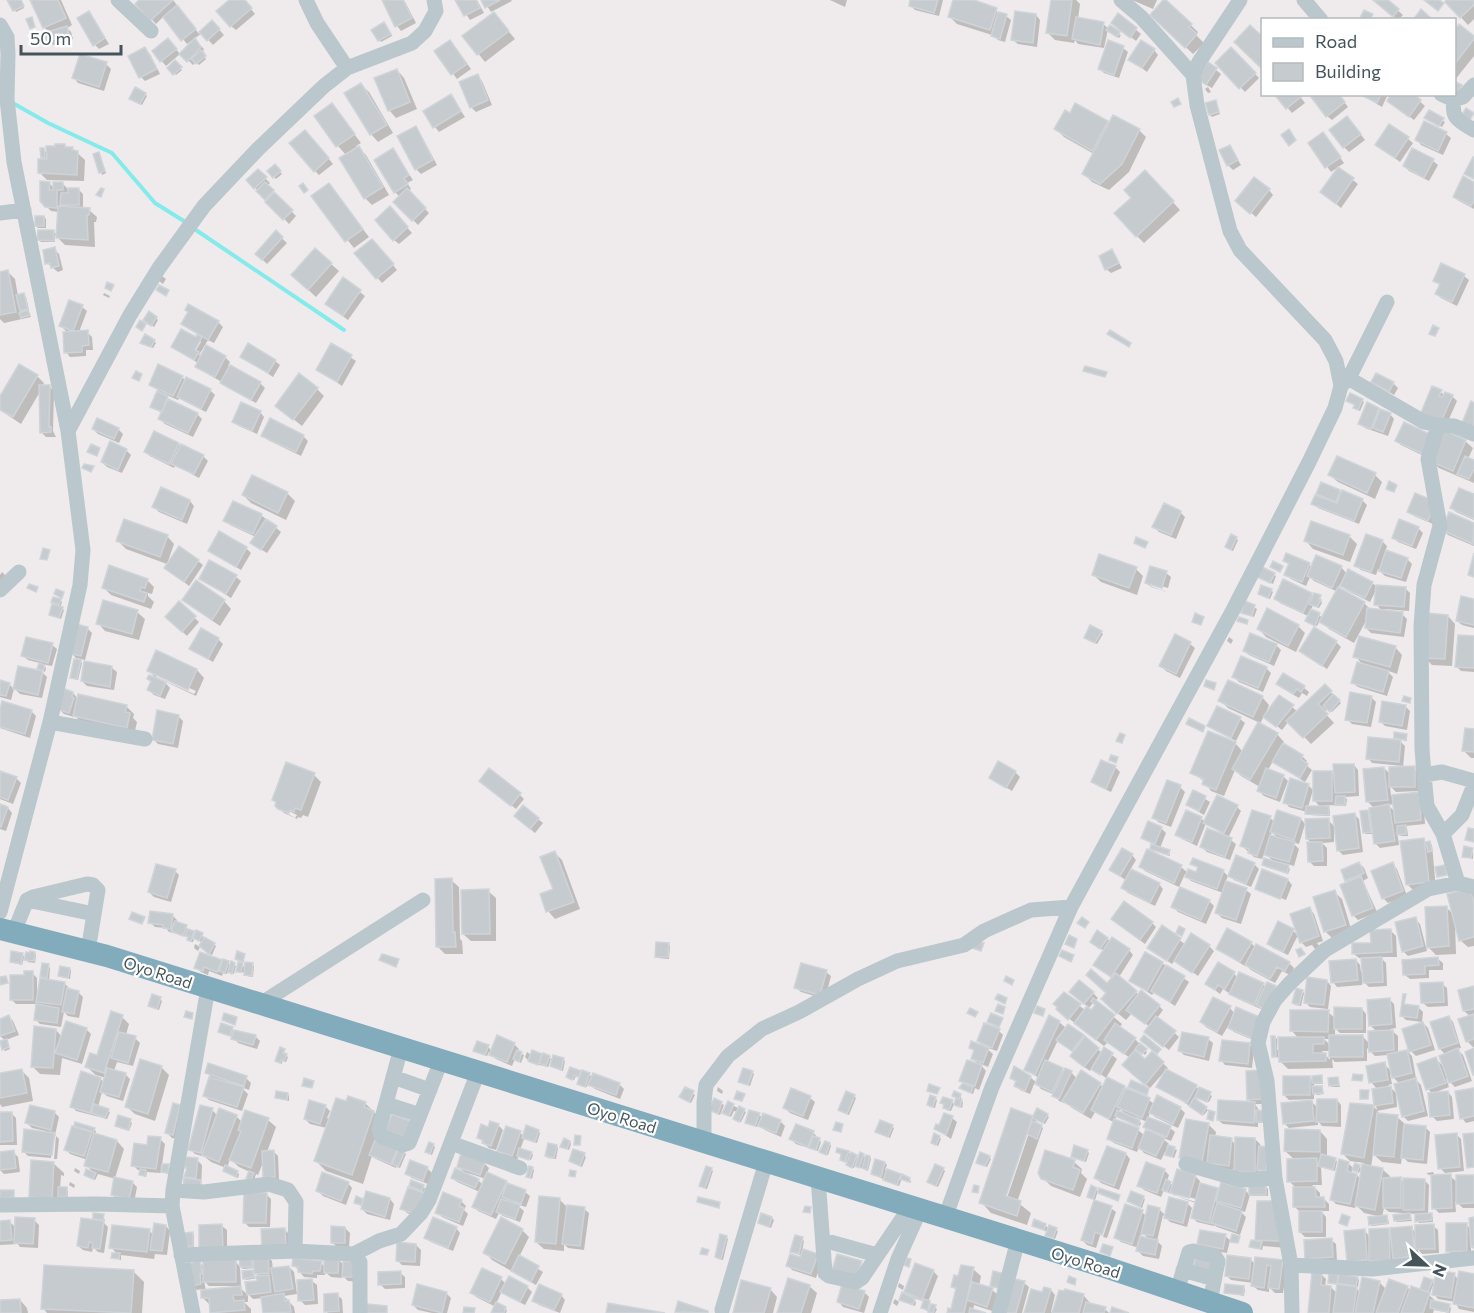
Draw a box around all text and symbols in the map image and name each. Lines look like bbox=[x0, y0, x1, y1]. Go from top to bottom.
scale bar bbox=[21, 18, 122, 56]
legend bbox=[1261, 18, 1456, 96]
text: 50 m bbox=[30, 27, 71, 49]
text: Road bbox=[1315, 30, 1357, 52]
text: Building bbox=[1315, 60, 1381, 82]
street label: Oyo Road bbox=[121, 952, 195, 992]
street label: Oyo Road bbox=[585, 1098, 659, 1136]
north arrow bbox=[1396, 1235, 1456, 1295]
street label: Oyo Road bbox=[1049, 1243, 1123, 1281]
text: N bbox=[1429, 1262, 1451, 1280]

